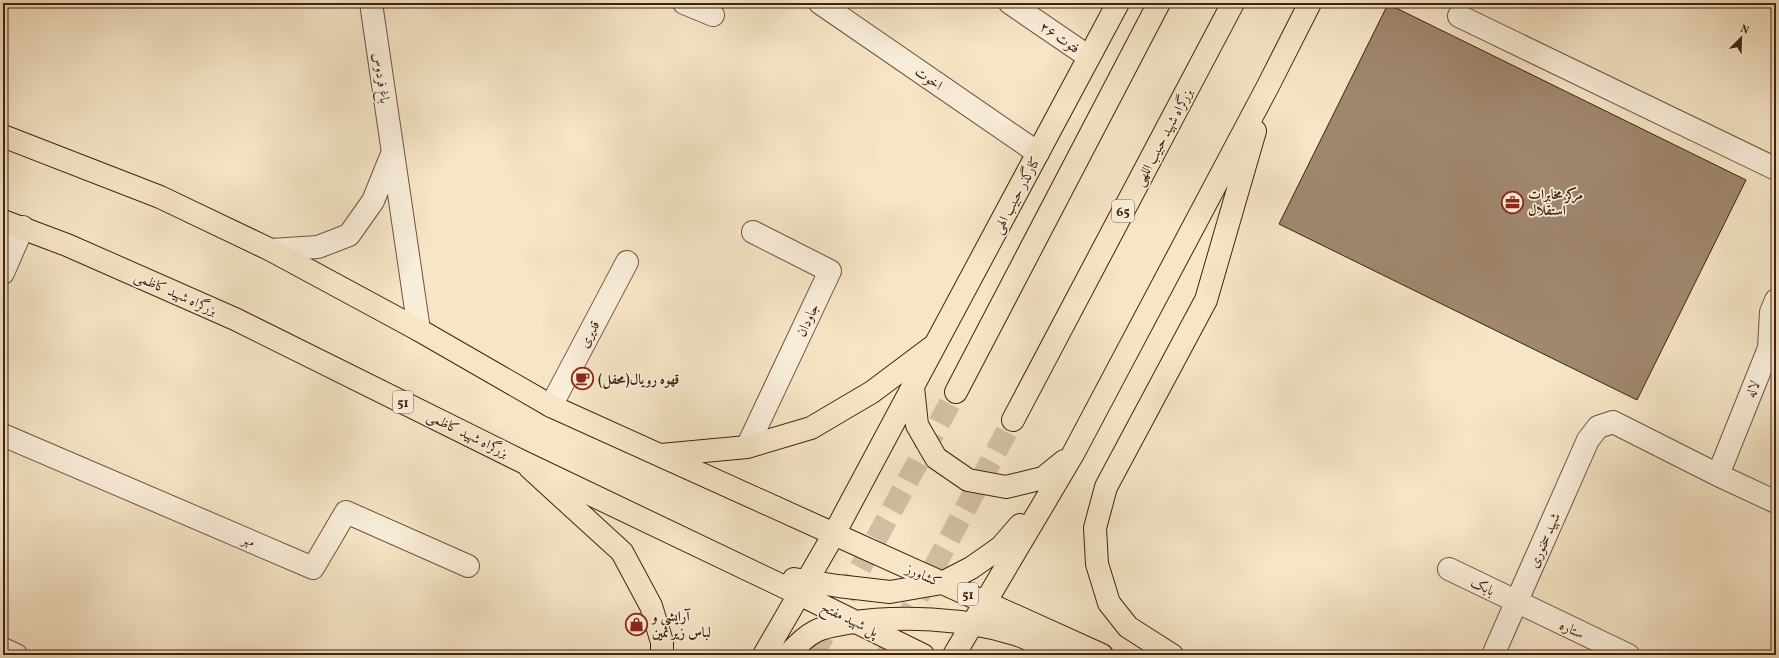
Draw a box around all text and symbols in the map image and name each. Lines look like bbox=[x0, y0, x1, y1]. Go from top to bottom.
street label: فتوت ۲۶ bbox=[1035, 18, 1083, 59]
north arrow bbox=[1721, 18, 1761, 58]
text: N bbox=[1738, 22, 1751, 39]
street label: باغ فردوس bbox=[367, 52, 394, 105]
street label: اخوت bbox=[910, 63, 946, 96]
street label: بزرگراه شهید حبیب اللهی bbox=[1130, 85, 1198, 190]
street label: کنارگذر حبیب الهی bbox=[987, 153, 1046, 238]
place label: مرکز مخابرات استقلال bbox=[1528, 186, 1583, 221]
office icon: مرکز مخابرات استقلال bbox=[1499, 189, 1525, 215]
road number: 65 bbox=[1112, 200, 1134, 222]
street label: بزرگراه شهید کاظمی bbox=[131, 267, 221, 321]
street label: جاودان bbox=[792, 301, 824, 340]
street label: قدیری bbox=[575, 318, 605, 352]
cafe icon: قهوه رویال(محفل) bbox=[570, 366, 596, 392]
place label: قهوه رویال(محفل) bbox=[598, 371, 679, 390]
street label: لاله bbox=[1741, 378, 1765, 401]
road number: 51 bbox=[393, 391, 413, 413]
street label: بزرگراه شهید کاظمی bbox=[423, 407, 512, 464]
street label: شهید سخنوری bbox=[1525, 510, 1566, 571]
street label: مهر bbox=[237, 529, 258, 553]
street label: کشاورز bbox=[901, 559, 944, 593]
street label: بابک bbox=[1467, 573, 1498, 601]
road number: 51 bbox=[958, 583, 978, 605]
street label: پل شهید مفتح bbox=[817, 598, 882, 645]
place label: آرایشی و لباس زیر ثمین bbox=[650, 608, 711, 643]
shop icon: آرایشی و لباس زیر ثمین bbox=[623, 611, 649, 637]
street label: ستاره bbox=[1556, 616, 1587, 644]

